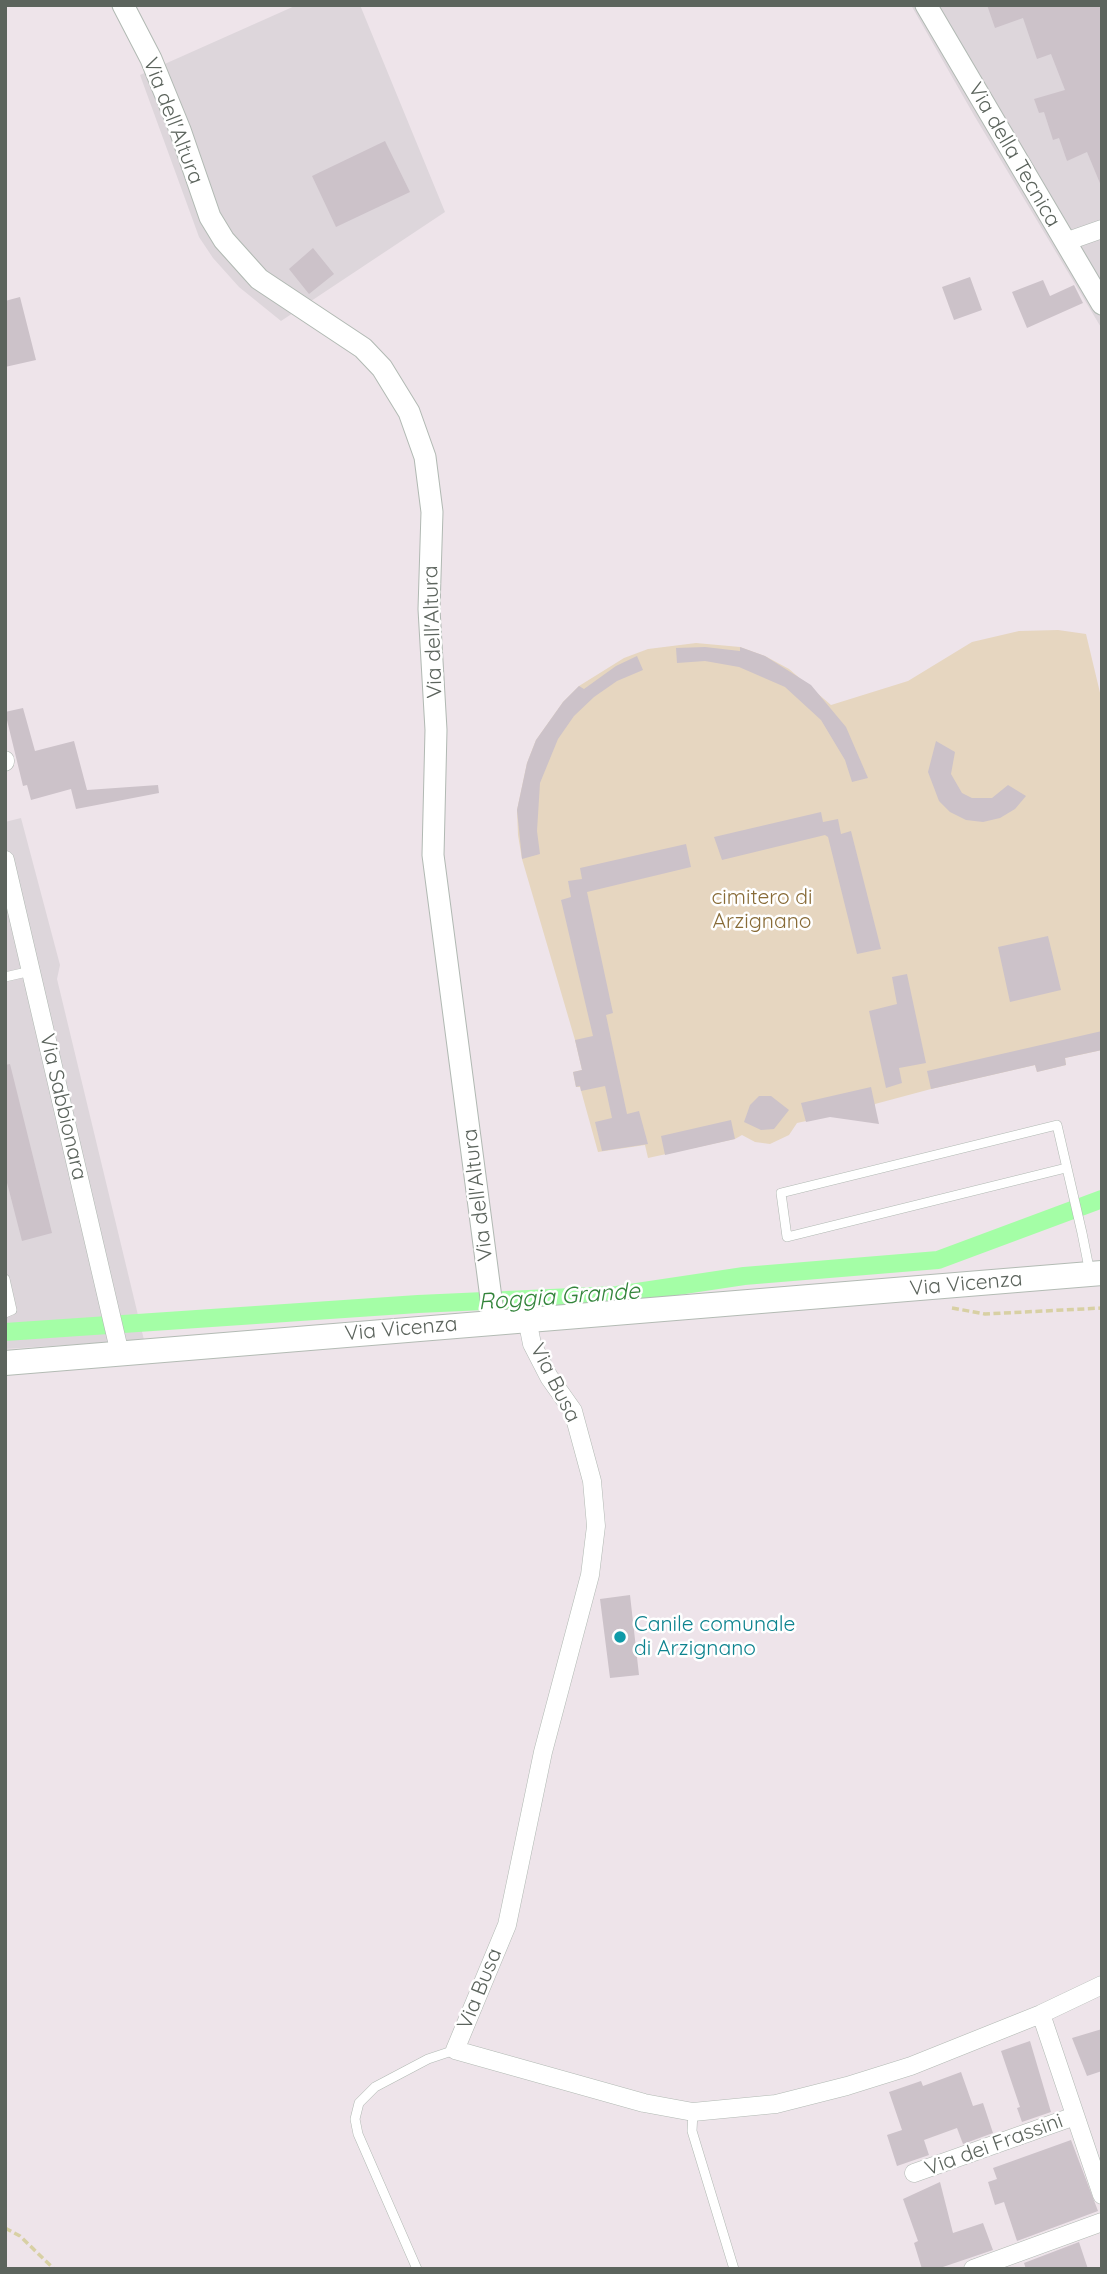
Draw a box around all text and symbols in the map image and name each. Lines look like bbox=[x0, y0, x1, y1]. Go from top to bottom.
street label: Via dell'Altura bbox=[137, 54, 209, 188]
street label: Via della Tecnica bbox=[962, 78, 1066, 232]
street label: Via dell'Altura bbox=[418, 565, 448, 699]
park label: cimitero di Arzignano bbox=[711, 885, 813, 935]
street label: Via Sabbionara bbox=[34, 1031, 92, 1183]
street label: Via dell'Altura bbox=[457, 1127, 499, 1263]
street label: Via Vicenza bbox=[909, 1267, 1023, 1301]
water label: Roggia Grande bbox=[477, 1278, 641, 1316]
street label: Via Vicenza bbox=[344, 1312, 458, 1346]
street label: Via Busa bbox=[524, 1339, 586, 1427]
place label: Canile comunale di Arzignano bbox=[634, 1612, 795, 1662]
marker: Canile comunale di Arzignano bbox=[612, 1629, 628, 1645]
street label: Via Busa bbox=[452, 1945, 508, 2033]
street label: Via dei Frassini bbox=[922, 2108, 1066, 2182]

